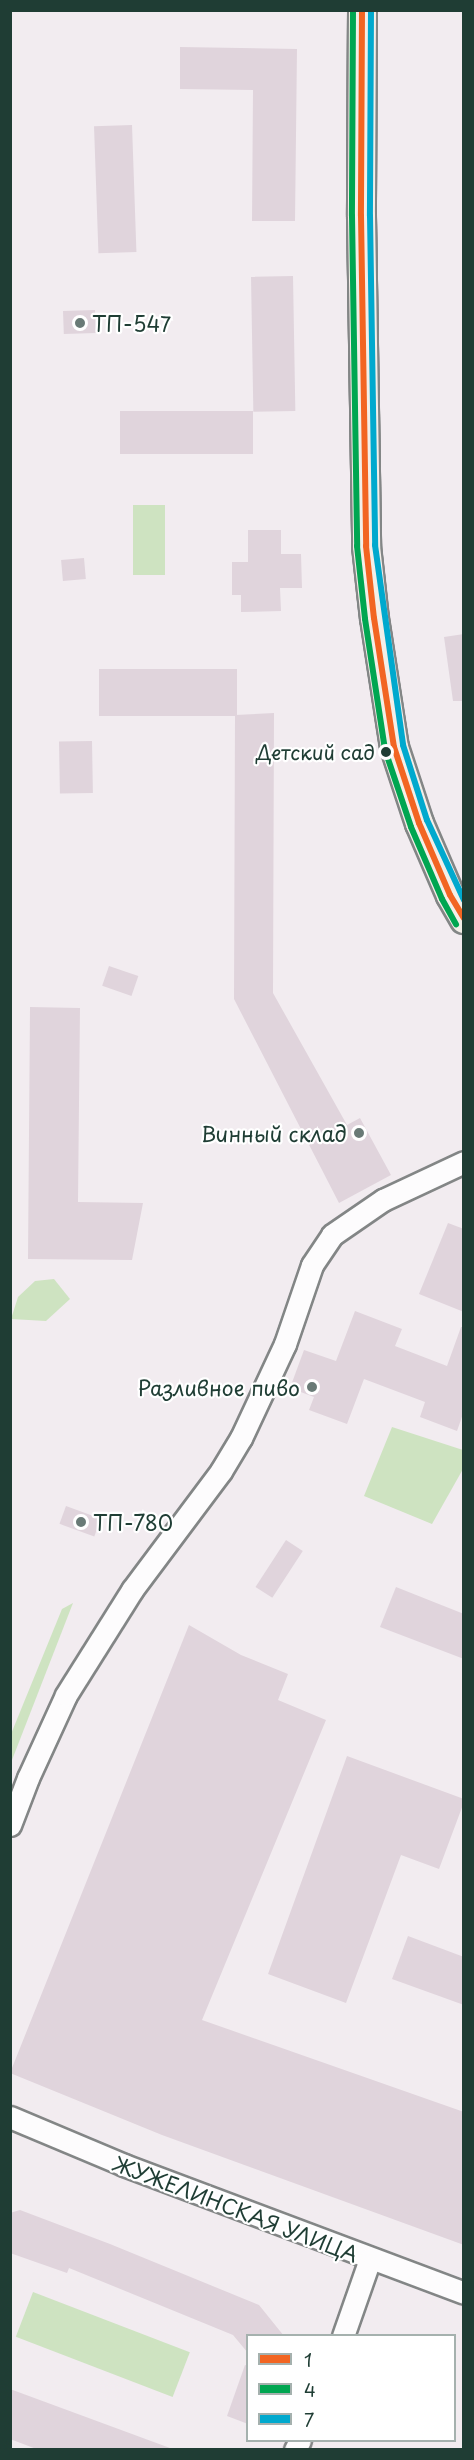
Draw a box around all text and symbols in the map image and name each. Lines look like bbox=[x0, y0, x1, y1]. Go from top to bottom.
place label: ТП-547 bbox=[92, 310, 171, 336]
marker: ТП-547 bbox=[73, 316, 87, 330]
place label: Детский сад bbox=[254, 740, 375, 764]
marker: Детский сад bbox=[380, 746, 392, 758]
place label: Винный склад bbox=[201, 1120, 347, 1146]
marker: Винный склад bbox=[352, 1126, 366, 1140]
place label: Разливное пиво bbox=[136, 1374, 300, 1400]
marker: Разливное пиво bbox=[305, 1380, 319, 1394]
place label: ТП-780 bbox=[93, 1509, 173, 1535]
marker: ТП-780 bbox=[74, 1515, 88, 1529]
street label: ЖУЖЕЛИНСКАЯ УЛИЦА bbox=[110, 2150, 362, 2266]
legend bbox=[246, 2334, 456, 2442]
text: 1 bbox=[304, 2346, 312, 2373]
text: 4 bbox=[304, 2376, 316, 2403]
text: 7 bbox=[304, 2406, 314, 2433]

